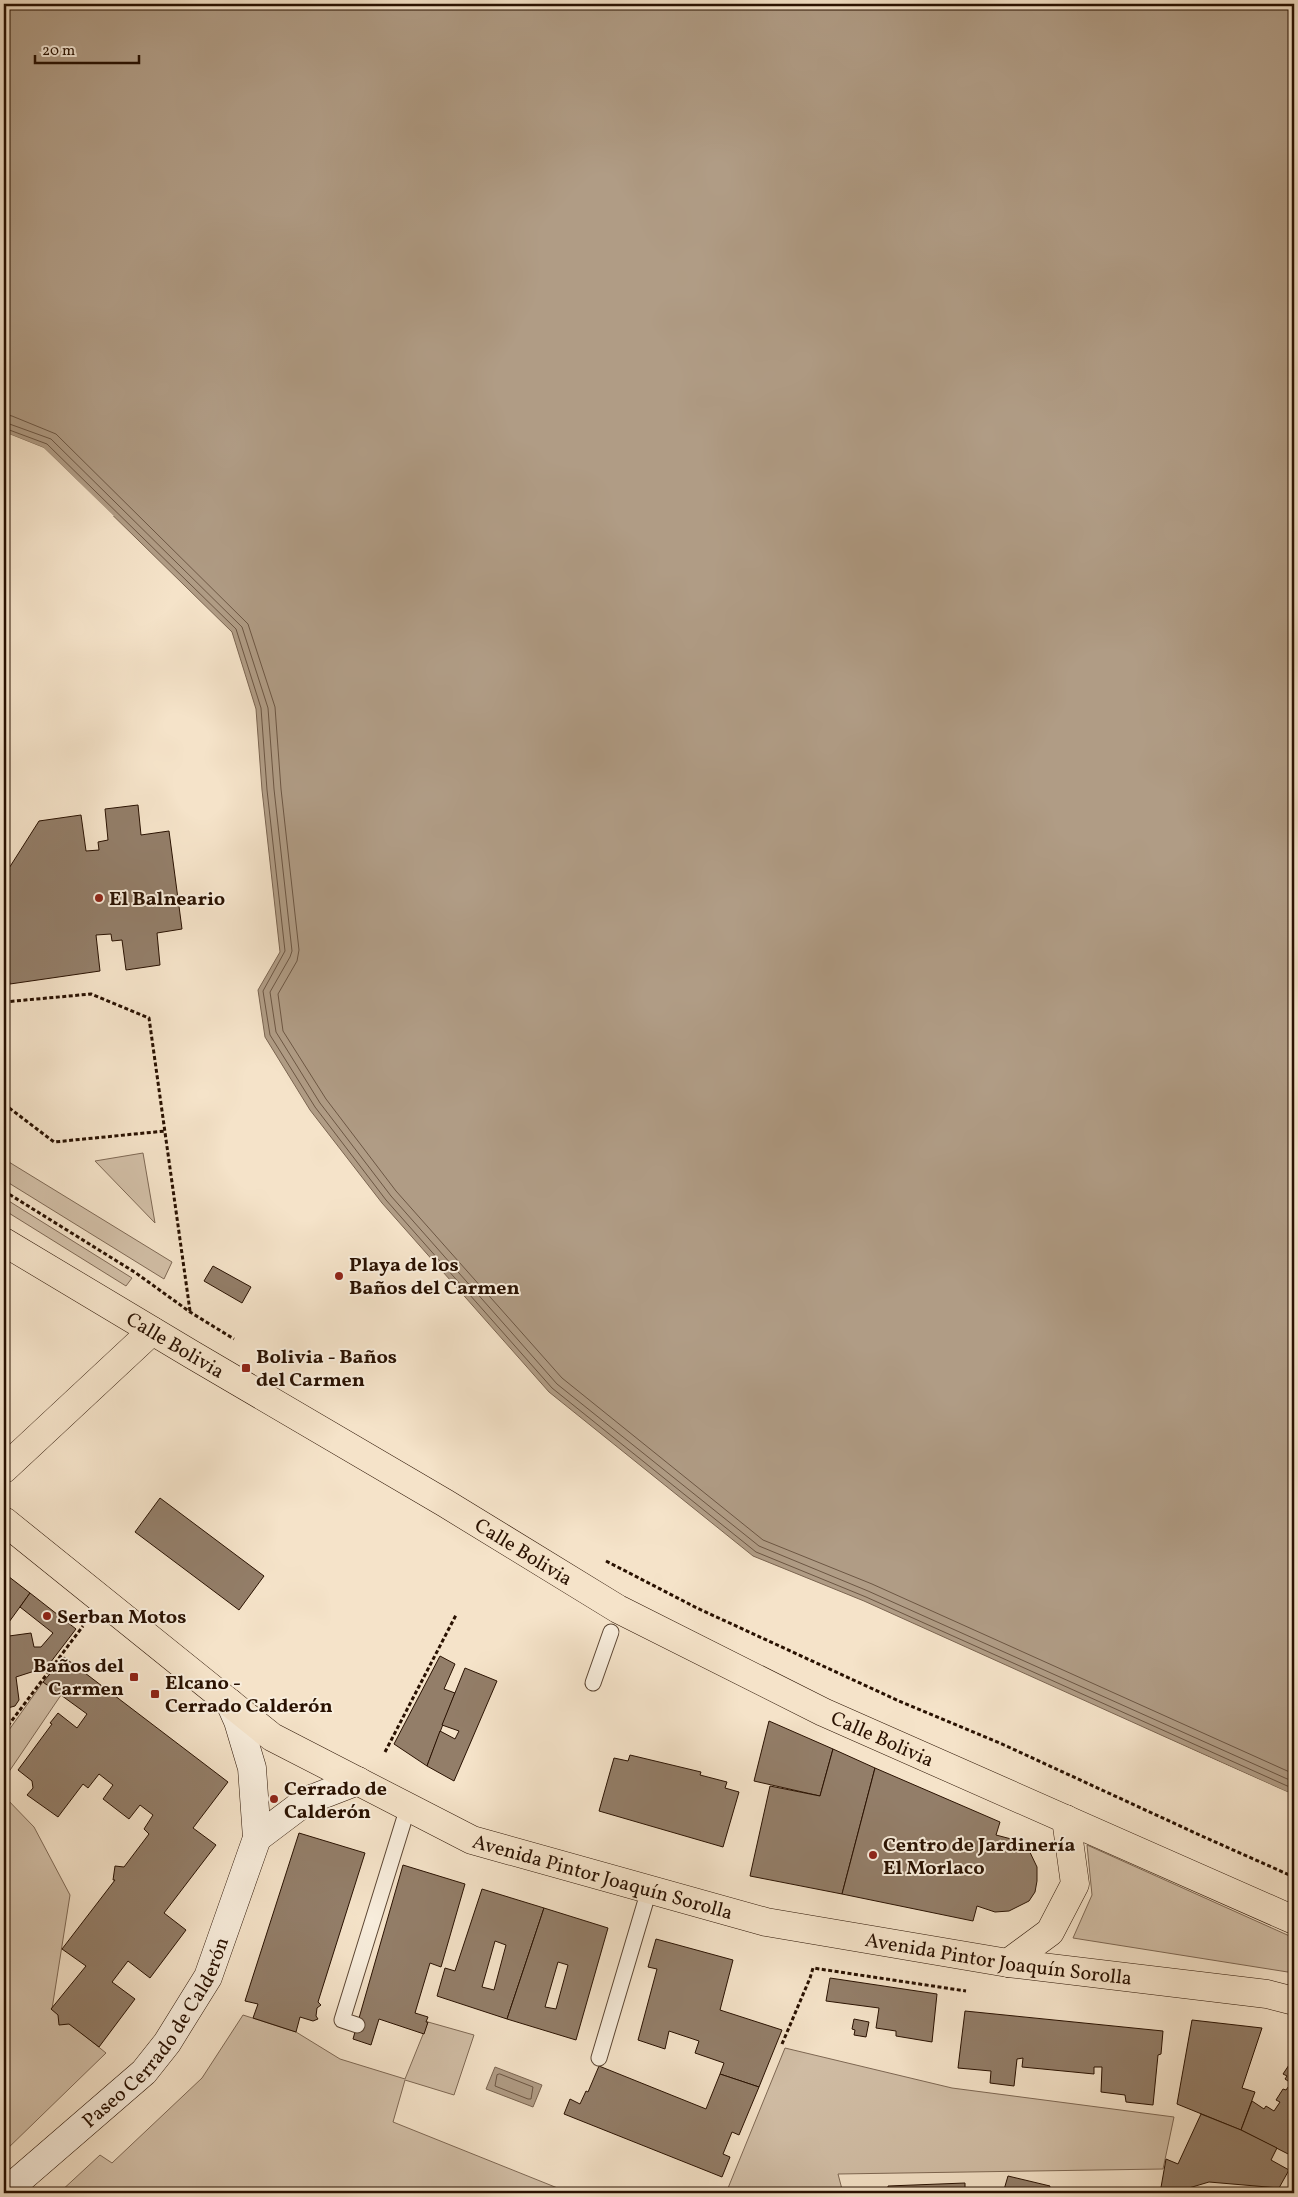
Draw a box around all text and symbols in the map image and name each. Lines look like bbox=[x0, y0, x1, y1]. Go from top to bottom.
scale bar bbox=[35, 32, 139, 64]
text: 20 m bbox=[42, 41, 75, 62]
place label: El Balneario bbox=[109, 886, 225, 914]
marker: El Balneario bbox=[93, 892, 105, 904]
place label: Playa de los Baños del Carmen bbox=[349, 1252, 520, 1303]
marker: Playa de los Baños del Carmen bbox=[333, 1270, 345, 1282]
street label: Calle Bolivia bbox=[120, 1306, 229, 1387]
place label: Bolivia - Baños del Carmen bbox=[256, 1344, 397, 1395]
marker: Bolivia - Baños del Carmen bbox=[240, 1362, 252, 1374]
street label: Calle Bolivia bbox=[469, 1512, 577, 1594]
place label: Serban Motos bbox=[57, 1604, 187, 1632]
marker: Serban Motos bbox=[41, 1610, 53, 1622]
place label: Baños del Carmen bbox=[33, 1653, 124, 1704]
place label: Elcano - Cerrado Calderón bbox=[165, 1670, 333, 1721]
marker: Baños del Carmen bbox=[128, 1671, 140, 1683]
marker: Elcano - Cerrado Calderón bbox=[149, 1688, 161, 1700]
street label: Calle Bolivia bbox=[826, 1705, 938, 1775]
place label: Cerrado de Calderón bbox=[284, 1776, 387, 1827]
marker: Cerrado de Calderón bbox=[268, 1793, 280, 1805]
street label: Avenida Pintor Joaquín Sorolla bbox=[469, 1829, 736, 1928]
place label: Centro de Jardinería El Morlaco bbox=[883, 1832, 1076, 1883]
marker: Centro de Jardinería El Morlaco bbox=[867, 1849, 879, 1861]
street label: Avenida Pintor Joaquín Sorolla bbox=[863, 1927, 1133, 1994]
street label: Paseo Cerrado de Calderón bbox=[77, 1934, 237, 2135]

